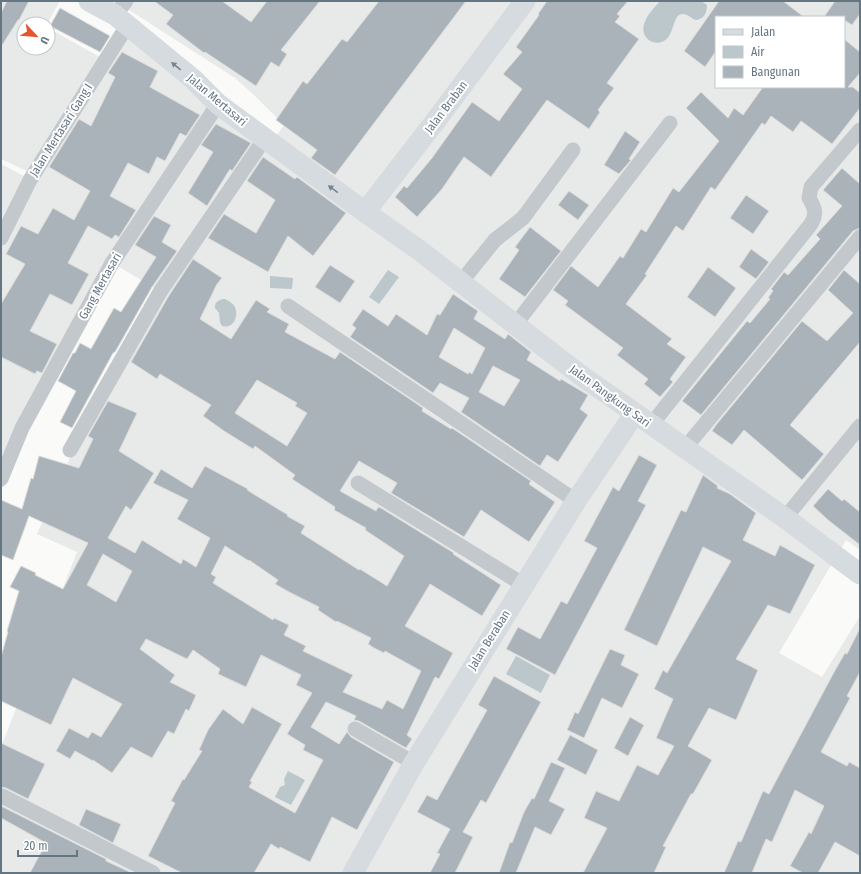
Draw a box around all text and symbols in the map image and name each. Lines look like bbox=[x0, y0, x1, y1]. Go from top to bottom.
north arrow bbox=[16, 16, 56, 56]
legend bbox=[715, 16, 845, 88]
text: Jalan bbox=[751, 25, 775, 39]
text: U bbox=[37, 34, 52, 46]
text: Air bbox=[751, 45, 765, 59]
one-way arrow bbox=[171, 61, 182, 70]
text: Bangunan bbox=[751, 65, 800, 79]
street label: Jalan Mertasari bbox=[184, 71, 250, 129]
street label: Jalan Braban bbox=[422, 78, 470, 136]
street label: Jalan Mertasari Gang I bbox=[27, 81, 95, 179]
one-way arrow bbox=[328, 185, 339, 193]
street label: Gang Mertasari bbox=[76, 250, 124, 322]
street label: Jalan Pangkung Sari bbox=[567, 362, 653, 430]
street label: Jalan Beraban bbox=[465, 608, 513, 672]
scale bar bbox=[18, 832, 77, 858]
text: 20 m bbox=[24, 839, 48, 853]

